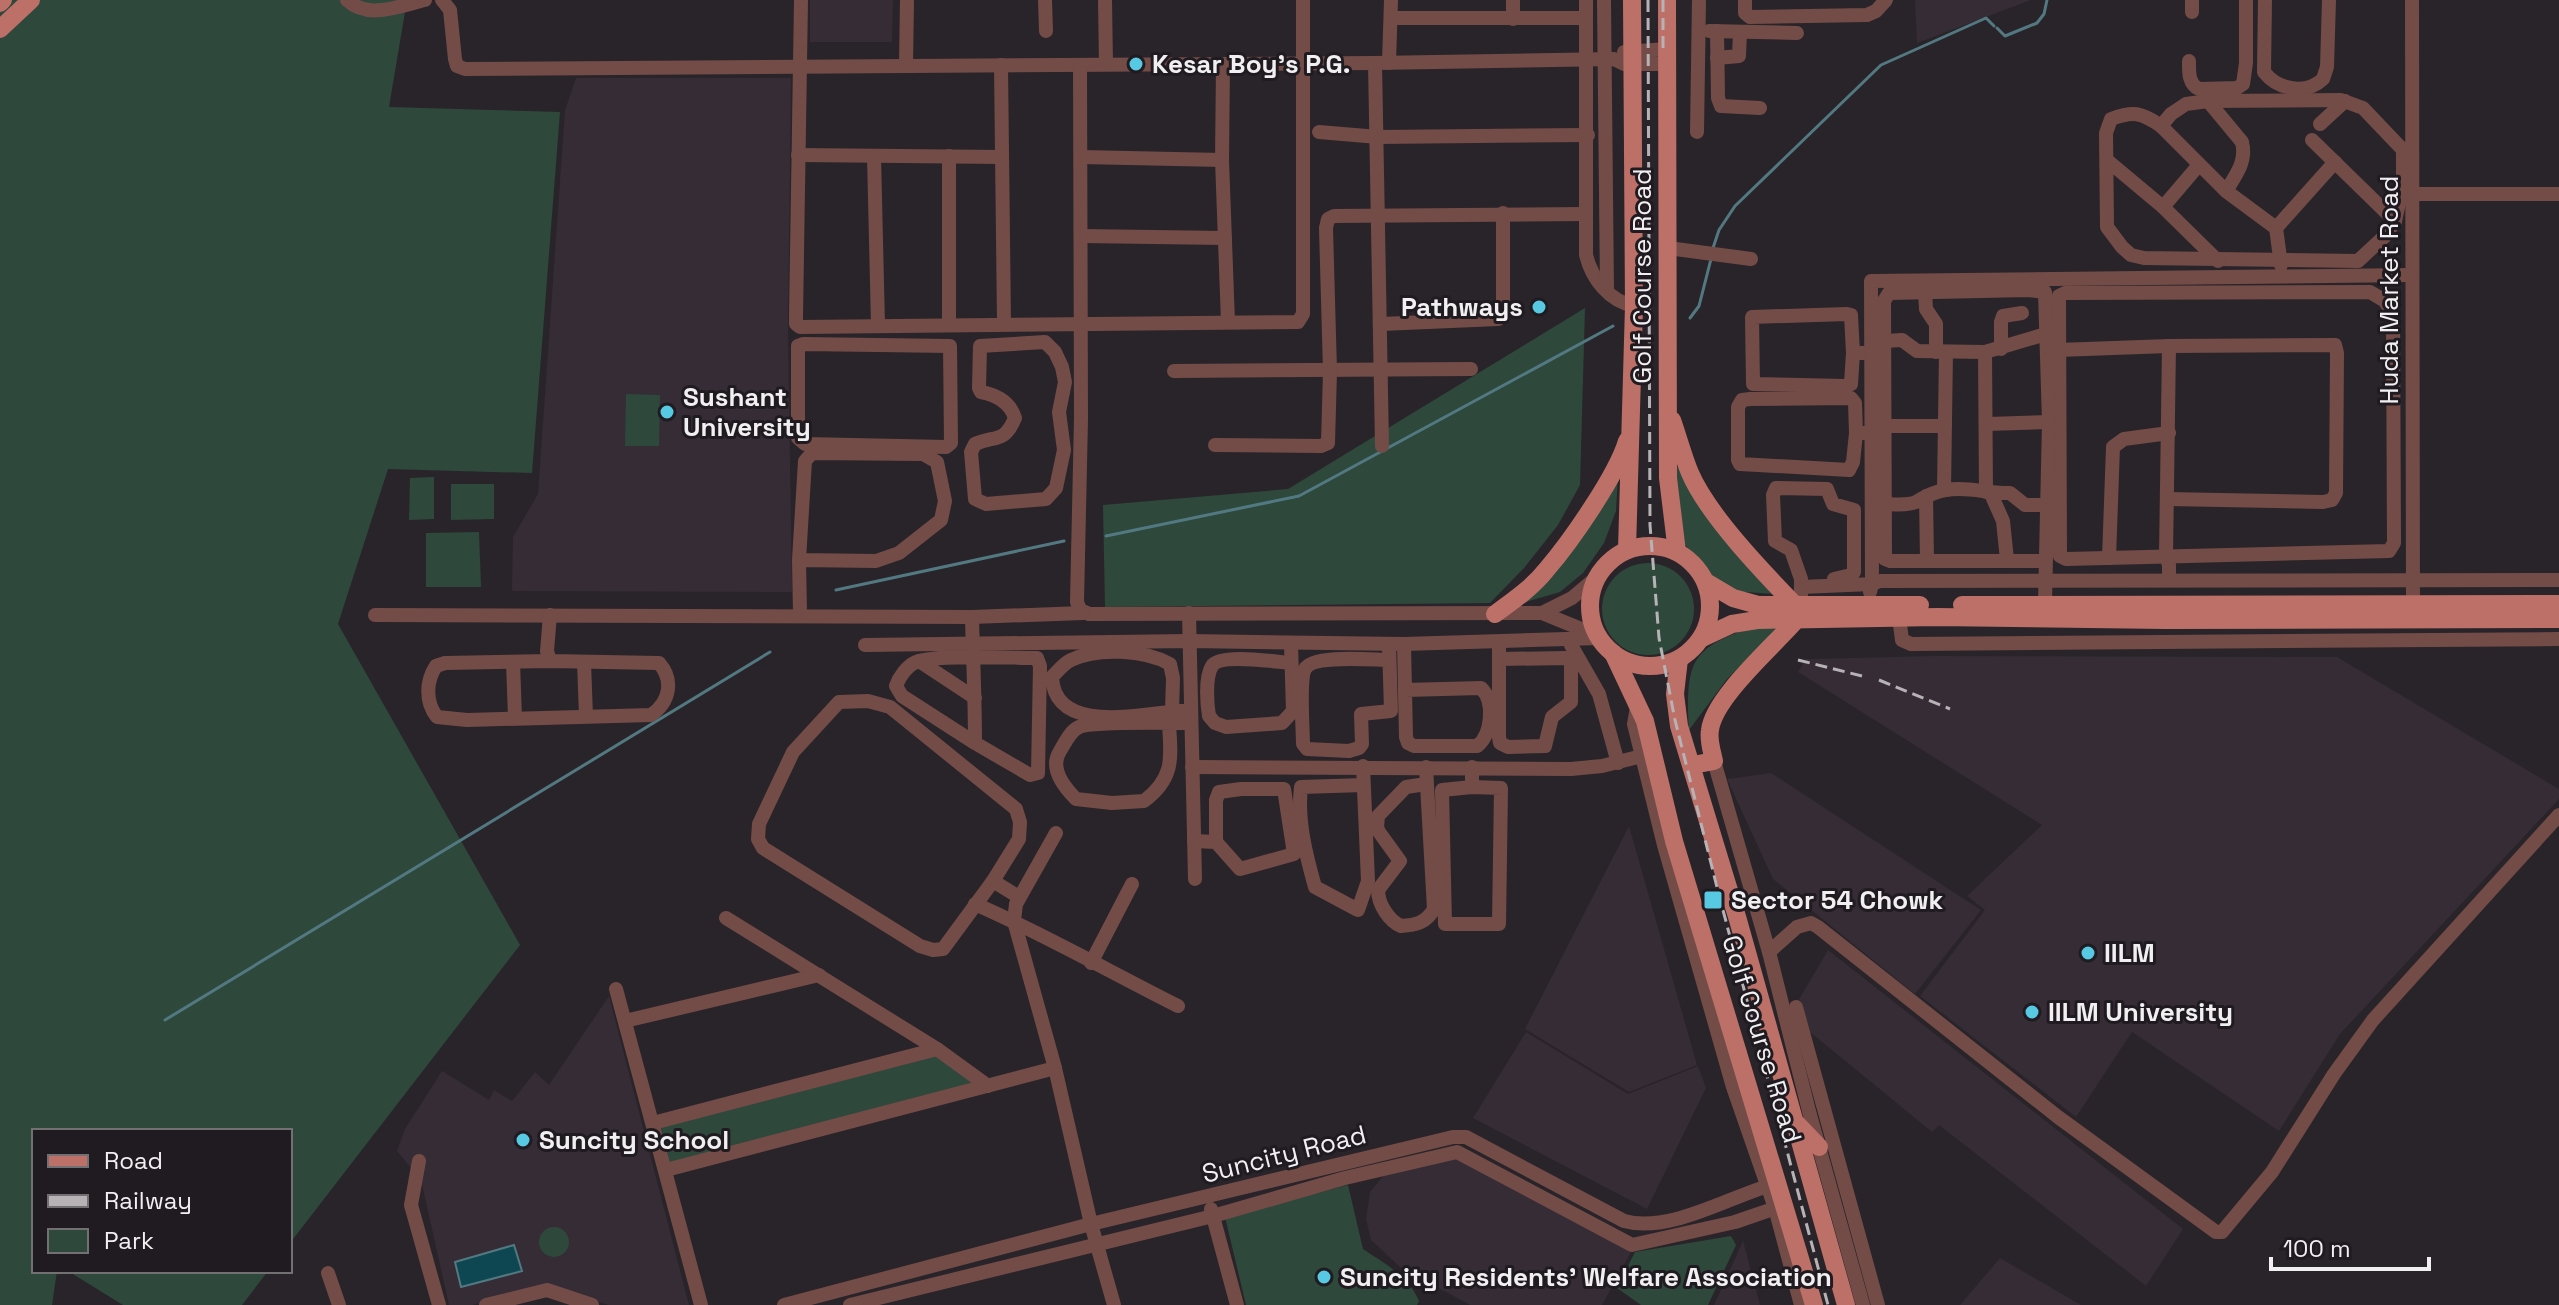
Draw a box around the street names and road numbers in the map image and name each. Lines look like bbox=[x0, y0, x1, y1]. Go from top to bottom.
street label: Golf Course Road bbox=[1625, 168, 1659, 384]
street label: Huda Market Road bbox=[2372, 175, 2406, 405]
street label: Golf Course Road bbox=[1714, 931, 1810, 1147]
street label: Suncity Road bbox=[1198, 1117, 1370, 1191]

